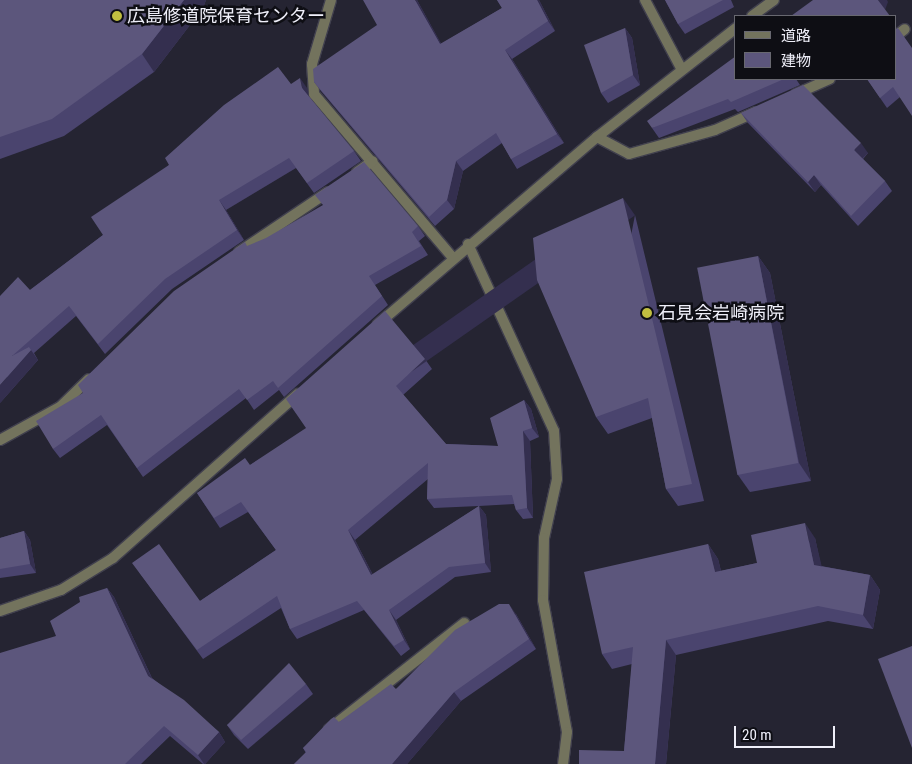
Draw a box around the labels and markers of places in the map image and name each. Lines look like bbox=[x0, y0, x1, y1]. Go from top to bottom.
place label: 広島修道院保育センター bbox=[127, 5, 325, 27]
marker: 広島修道院保育センター bbox=[111, 10, 123, 22]
place label: 石見会岩崎病院 bbox=[658, 302, 784, 324]
marker: 石見会岩崎病院 bbox=[640, 306, 654, 320]

